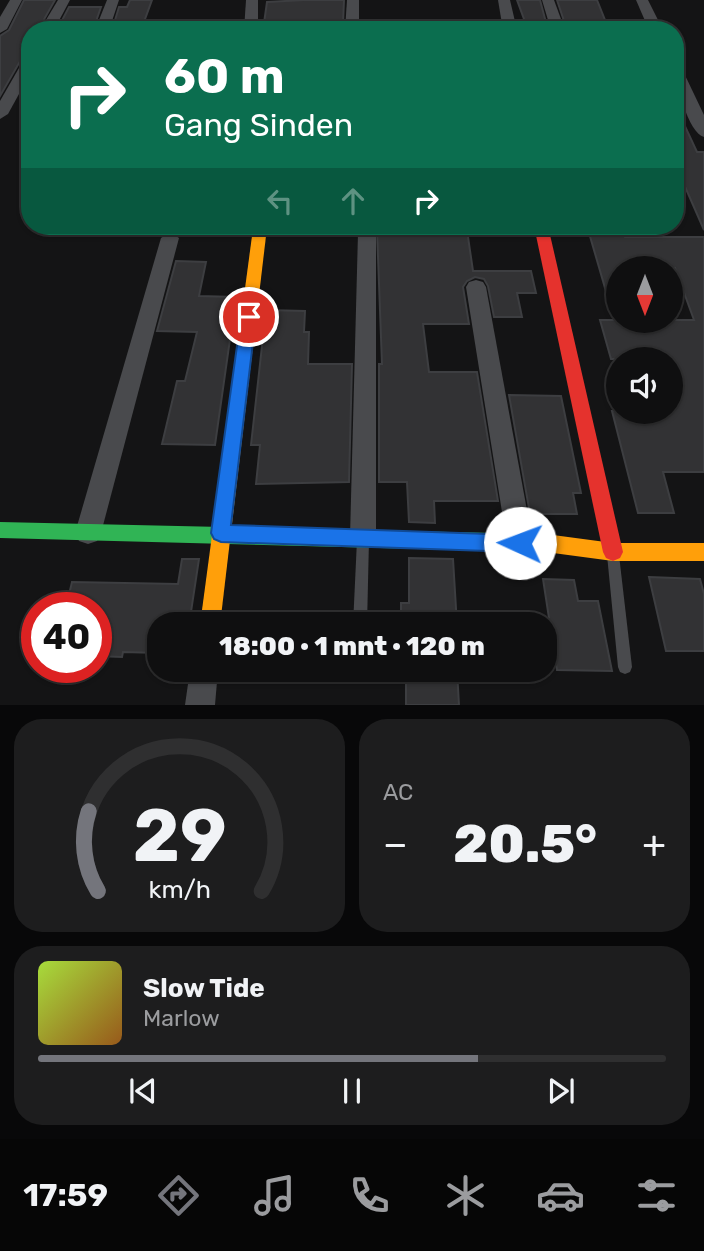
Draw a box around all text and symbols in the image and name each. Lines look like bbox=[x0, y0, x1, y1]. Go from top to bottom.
text: 60 m bbox=[164, 47, 285, 105]
icon: right bbox=[49, 49, 140, 140]
text: Gang Sinden bbox=[164, 106, 353, 144]
icon: left bbox=[261, 182, 299, 220]
icon: ahead bbox=[334, 182, 372, 220]
icon: right bbox=[407, 182, 445, 220]
north arrow bbox=[606, 256, 682, 332]
map controls bbox=[606, 256, 683, 424]
pin bbox=[219, 287, 279, 347]
icon: arrive bbox=[230, 298, 268, 336]
button: sound bbox=[606, 347, 683, 424]
position arrow bbox=[483, 506, 557, 580]
speed limit sign: 40 bbox=[21, 592, 112, 683]
text: 18:00 · 1 mnt · 120 m bbox=[219, 631, 485, 662]
text: AC bbox=[383, 778, 413, 806]
text: 29 bbox=[133, 794, 226, 880]
text: 20.5° bbox=[453, 813, 597, 875]
text: − bbox=[383, 821, 408, 867]
text: + bbox=[642, 821, 666, 867]
text: km/h bbox=[148, 875, 211, 904]
text: Slow Tide bbox=[143, 973, 265, 1004]
text: Marlow bbox=[143, 1004, 220, 1032]
icon: previous bbox=[124, 1072, 162, 1110]
icon: pause bbox=[333, 1072, 371, 1110]
icon: next bbox=[542, 1072, 580, 1110]
icon: directions bbox=[154, 1171, 203, 1220]
icon: music bbox=[250, 1171, 299, 1220]
icon: phone bbox=[345, 1171, 394, 1220]
icon: climate bbox=[441, 1171, 490, 1220]
icon: car bbox=[536, 1171, 585, 1220]
icon: filters bbox=[632, 1171, 681, 1220]
text: 17:59 bbox=[23, 1176, 108, 1214]

